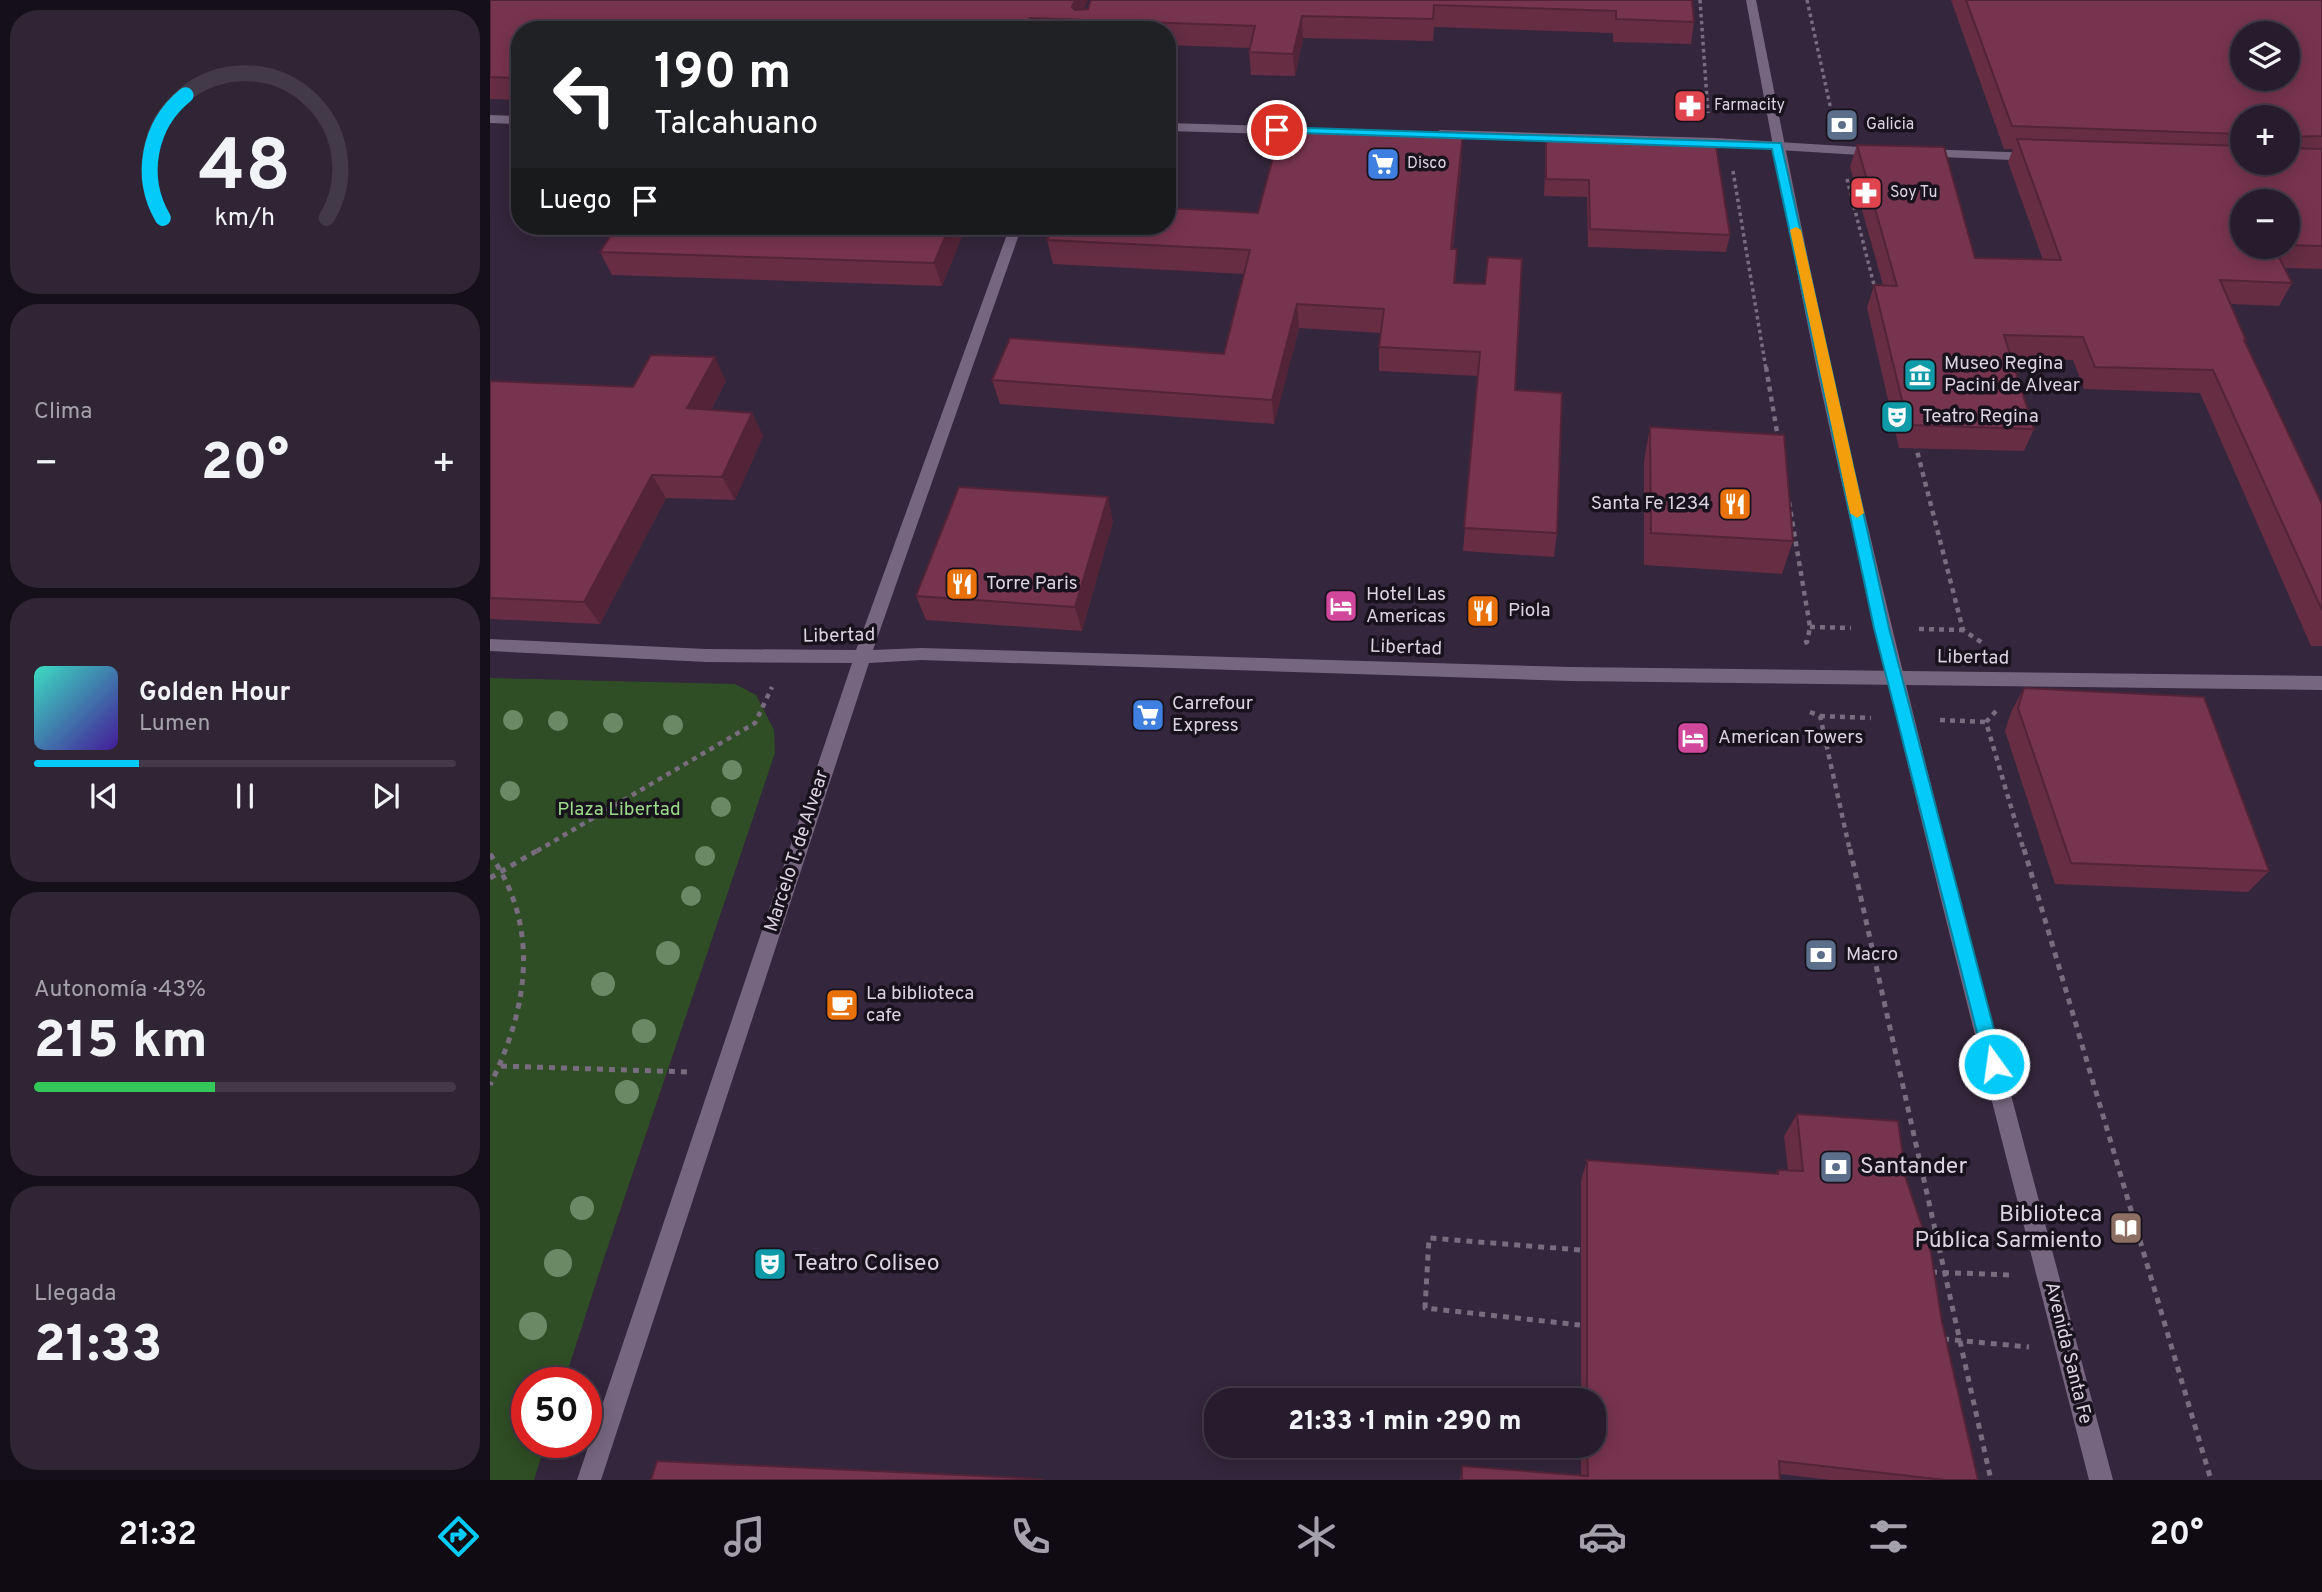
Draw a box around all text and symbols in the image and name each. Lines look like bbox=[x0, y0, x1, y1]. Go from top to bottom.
map controls bbox=[2230, 21, 2300, 259]
button: layers bbox=[2230, 21, 2300, 91]
text: 190 m bbox=[654, 44, 791, 106]
icon: left bbox=[539, 49, 630, 140]
pharmacy icon: Farmacity bbox=[1671, 87, 1709, 125]
place label: Farmacity bbox=[1714, 96, 1785, 116]
pin bbox=[1247, 100, 1307, 160]
text: Talcahuano bbox=[654, 105, 818, 145]
button: + bbox=[2230, 105, 2300, 175]
bank icon: Galicia bbox=[1823, 106, 1861, 144]
icon: arrive bbox=[1258, 111, 1296, 149]
place label: Galicia bbox=[1866, 115, 1914, 135]
text: 48 bbox=[199, 124, 291, 216]
supermarket icon: Disco bbox=[1364, 145, 1402, 183]
place label: Disco bbox=[1407, 154, 1446, 174]
pharmacy icon: Soy Tu bbox=[1847, 174, 1885, 212]
icon: arrive bbox=[626, 182, 664, 220]
place label: Soy Tu bbox=[1890, 183, 1937, 203]
text: Luego bbox=[539, 185, 612, 218]
button: − bbox=[2230, 189, 2300, 259]
text: km/h bbox=[215, 203, 275, 235]
place label: Museo Regina Pacini de Alvear bbox=[1944, 352, 2081, 398]
museum icon: Museo Regina Pacini de Alvear bbox=[1901, 356, 1939, 394]
text: Clima bbox=[34, 398, 92, 427]
theatre icon: Teatro Regina bbox=[1878, 398, 1916, 436]
place label: Teatro Regina bbox=[1922, 405, 2039, 429]
text: 20° bbox=[201, 432, 289, 498]
text: − bbox=[34, 441, 59, 490]
text: + bbox=[431, 441, 456, 490]
restaurant icon: Santa Fe 1234 bbox=[1716, 485, 1754, 523]
place label: Santa Fe 1234 bbox=[1591, 492, 1710, 516]
restaurant icon: Torre Paris bbox=[943, 565, 981, 603]
place label: Torre Paris bbox=[986, 572, 1078, 596]
place label: Hotel Las Americas bbox=[1366, 583, 1446, 629]
hotel icon: Hotel Las Americas bbox=[1322, 587, 1360, 625]
restaurant icon: Piola bbox=[1464, 592, 1502, 630]
place label: Piola bbox=[1508, 599, 1550, 623]
street label: Libertad bbox=[803, 623, 875, 649]
street label: Libertad bbox=[1369, 635, 1443, 661]
street label: Libertad bbox=[1937, 645, 2009, 671]
text: Golden Hour bbox=[139, 677, 290, 710]
place label: Carrefour Express bbox=[1172, 692, 1254, 738]
supermarket icon: Carrefour Express bbox=[1129, 696, 1167, 734]
text: Lumen bbox=[139, 710, 210, 739]
hotel icon: American Towers bbox=[1674, 719, 1712, 757]
place label: American Towers bbox=[1718, 726, 1863, 750]
street label: Marcelo T. de Alvear bbox=[760, 766, 835, 935]
icon: previous bbox=[85, 777, 123, 815]
icon: pause bbox=[226, 777, 264, 815]
icon: next bbox=[367, 777, 405, 815]
park label: Plaza Libertad bbox=[557, 798, 681, 822]
bank icon: Macro bbox=[1802, 936, 1840, 974]
place label: Macro bbox=[1846, 943, 1898, 967]
text: Autonomía · 43% bbox=[34, 976, 206, 1005]
place label: La biblioteca cafe bbox=[866, 982, 974, 1028]
cafe icon: La biblioteca cafe bbox=[823, 986, 861, 1024]
text: 215 km bbox=[34, 1010, 208, 1076]
position arrow bbox=[1957, 1027, 2031, 1101]
bank icon: Santander bbox=[1817, 1148, 1855, 1186]
place label: Santander bbox=[1860, 1153, 1967, 1182]
place label: Biblioteca Pública Sarmiento bbox=[1915, 1201, 2102, 1256]
library icon: Biblioteca Pública Sarmiento bbox=[2107, 1209, 2145, 1247]
theatre icon: Teatro Coliseo bbox=[751, 1245, 789, 1283]
place label: Teatro Coliseo bbox=[794, 1250, 940, 1279]
street label: Avenida Santa Fe bbox=[2039, 1279, 2097, 1427]
text: Llegada bbox=[34, 1280, 116, 1309]
text: 21:33 bbox=[34, 1314, 162, 1380]
speed limit sign: 50 bbox=[511, 1367, 602, 1458]
text: 21:33 · 1 min · 290 m bbox=[1288, 1406, 1522, 1439]
icon: directions bbox=[434, 1512, 483, 1561]
icon: music bbox=[720, 1512, 769, 1561]
icon: phone bbox=[1006, 1512, 1055, 1561]
icon: climate bbox=[1292, 1512, 1341, 1561]
icon: car bbox=[1578, 1512, 1627, 1561]
icon: filters bbox=[1864, 1512, 1913, 1561]
text: 21:32 bbox=[118, 1516, 197, 1556]
text: 20° bbox=[2150, 1516, 2203, 1556]

